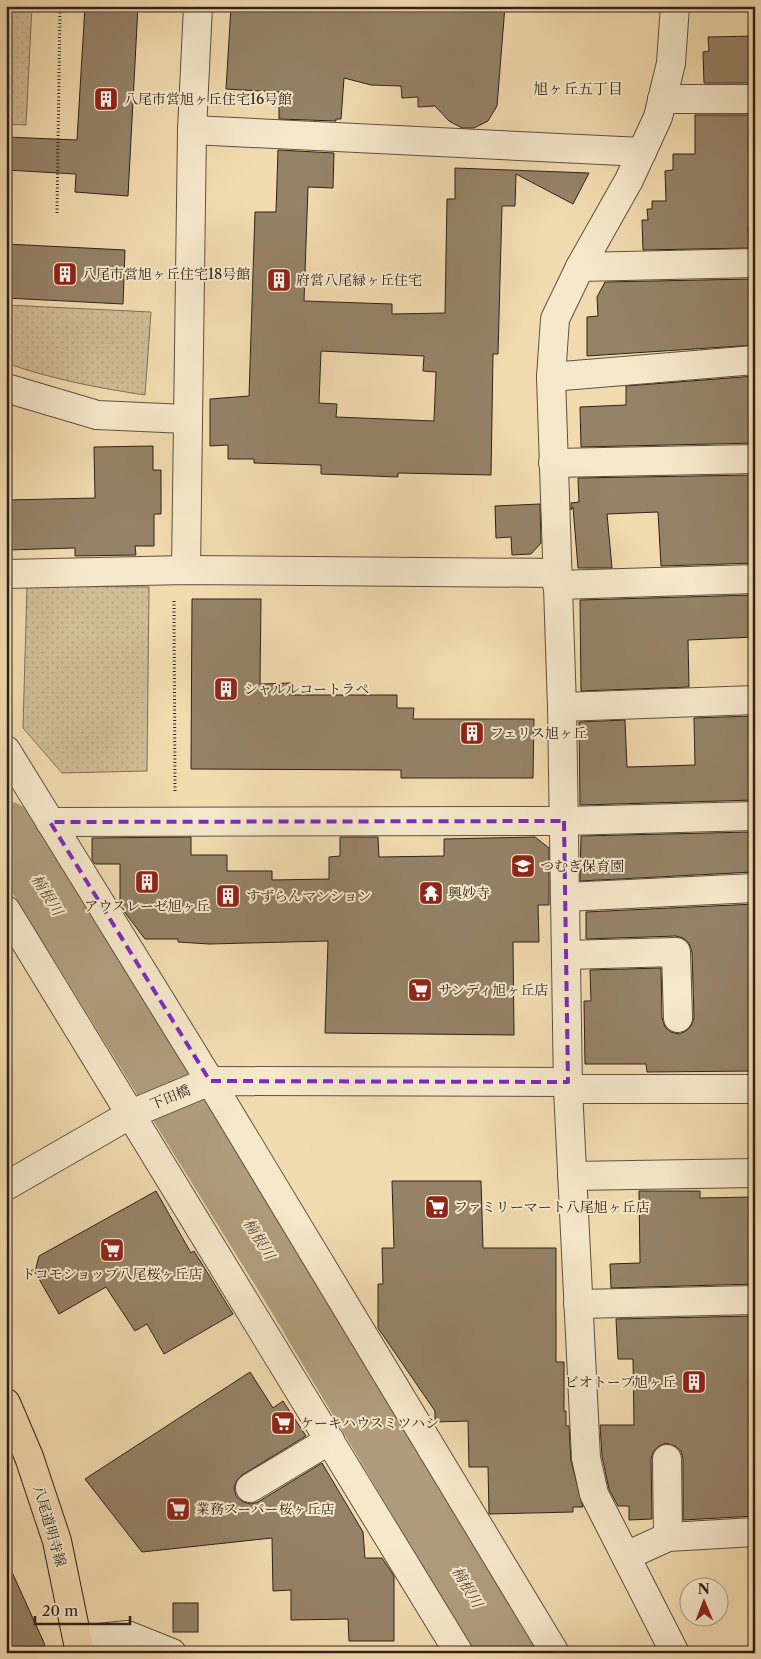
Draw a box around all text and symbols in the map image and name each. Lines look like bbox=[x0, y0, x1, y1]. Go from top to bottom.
district label: 旭ヶ丘五丁目 bbox=[533, 79, 623, 98]
building icon: 八尾市営旭ヶ丘住宅16号館 bbox=[93, 86, 119, 112]
place label: 八尾市営旭ヶ丘住宅16号館 bbox=[124, 90, 292, 108]
building icon: 八尾市営旭ヶ丘住宅18号館 bbox=[52, 261, 78, 287]
place label: 八尾市営旭ヶ丘住宅18号館 bbox=[82, 265, 250, 283]
building icon: 府営八尾緑ヶ丘住宅 bbox=[266, 267, 292, 293]
place label: 府営八尾緑ヶ丘住宅 bbox=[296, 271, 422, 289]
building icon: シャルルコートラペ bbox=[213, 676, 239, 702]
place label: シャルルコートラペ bbox=[244, 680, 369, 698]
building icon: フェリス旭ヶ丘 bbox=[459, 720, 485, 746]
place label: フェリス旭ヶ丘 bbox=[490, 724, 587, 742]
school or university icon: つむぎ保育園 bbox=[510, 853, 536, 879]
place label: つむぎ保育園 bbox=[540, 857, 624, 875]
building icon: アウスレーゼ旭ヶ丘 bbox=[134, 869, 160, 895]
water label: 楠根川 bbox=[27, 871, 68, 921]
temple icon: 興妙寺 bbox=[418, 880, 444, 906]
building icon: すずらんマンション bbox=[215, 883, 241, 909]
place label: 興妙寺 bbox=[448, 884, 490, 902]
place label: すずらんマンション bbox=[246, 887, 372, 905]
place label: アウスレーゼ旭ヶ丘 bbox=[84, 897, 210, 915]
supermarket icon: サンディ旭ヶ丘店 bbox=[407, 977, 433, 1003]
place label: サンディ旭ヶ丘店 bbox=[438, 981, 548, 999]
street label: 下田橋 bbox=[147, 1081, 193, 1113]
supermarket icon: ファミリーマート八尾旭ヶ丘店 bbox=[424, 1194, 450, 1220]
place label: ファミリーマート八尾旭ヶ丘店 bbox=[454, 1198, 650, 1216]
water label: 楠根川 bbox=[239, 1215, 280, 1265]
supermarket icon: ドコモショップ八尾桜ヶ丘店 bbox=[99, 1237, 125, 1263]
place label: ドコモショップ八尾桜ヶ丘店 bbox=[21, 1265, 203, 1283]
building icon: ビオトープ旭ヶ丘 bbox=[681, 1369, 707, 1395]
place label: ビオトープ旭ヶ丘 bbox=[565, 1373, 676, 1391]
supermarket icon: ケーキハウスミツハシ bbox=[270, 1410, 296, 1436]
place label: ケーキハウスミツハシ bbox=[300, 1414, 439, 1432]
street label: 八尾道明寺線 bbox=[30, 1483, 70, 1569]
supermarket icon: 業務スーパー桜ヶ丘店 bbox=[165, 1496, 191, 1522]
place label: 業務スーパー桜ヶ丘店 bbox=[196, 1500, 335, 1518]
water label: 楠根川 bbox=[448, 1563, 488, 1613]
north arrow bbox=[678, 1576, 728, 1626]
text: N bbox=[698, 1580, 710, 1598]
scale bar bbox=[35, 1594, 130, 1626]
text: 20 m bbox=[42, 1601, 78, 1620]

